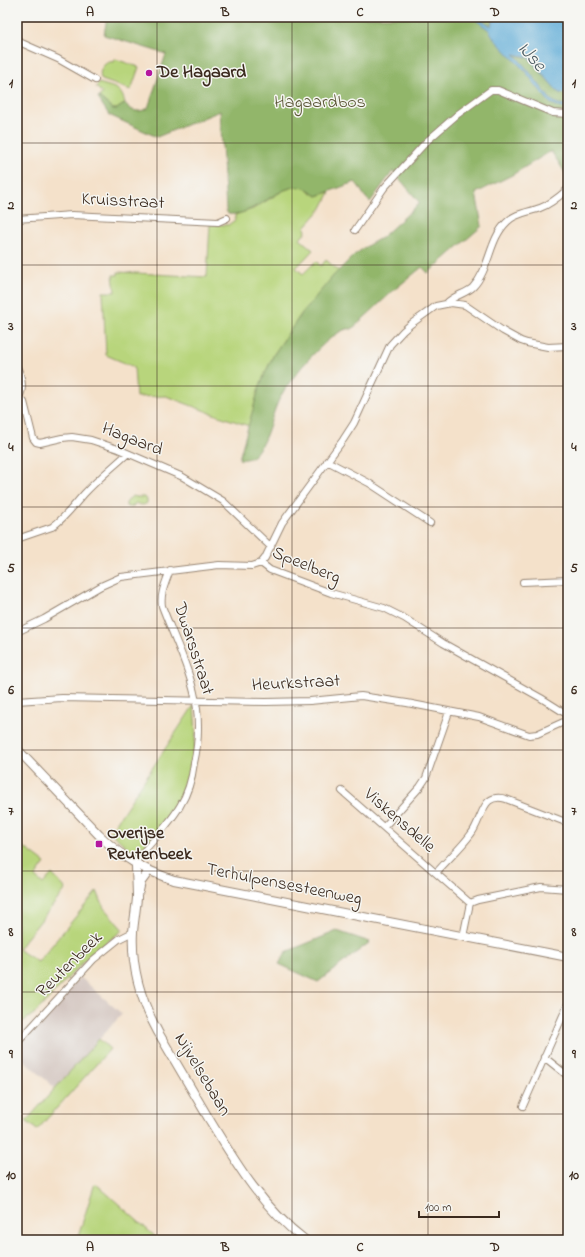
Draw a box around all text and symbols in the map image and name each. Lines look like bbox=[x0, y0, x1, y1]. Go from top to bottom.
text: A bbox=[86, 3, 94, 22]
text: B bbox=[220, 3, 230, 22]
text: C bbox=[356, 3, 364, 22]
text: D bbox=[489, 3, 500, 22]
water label: IJse bbox=[510, 36, 553, 79]
place label: De Hagaard bbox=[156, 60, 247, 87]
marker: De Hagaard bbox=[144, 68, 154, 78]
text: 1 bbox=[9, 74, 14, 93]
text: 1 bbox=[572, 74, 577, 93]
park label: Hagaardbos bbox=[274, 90, 366, 117]
street label: Kruisstraat bbox=[81, 187, 165, 217]
text: 2 bbox=[7, 196, 15, 215]
text: 2 bbox=[570, 196, 578, 215]
text: 3 bbox=[7, 317, 14, 336]
text: 3 bbox=[570, 317, 577, 336]
street label: Hagaard bbox=[97, 416, 166, 464]
text: 4 bbox=[7, 438, 14, 457]
text: 4 bbox=[570, 438, 577, 457]
street label: Speelberg bbox=[267, 541, 344, 592]
text: 5 bbox=[7, 559, 15, 578]
text: 5 bbox=[570, 559, 578, 578]
street label: Dwarsstraat bbox=[166, 598, 220, 699]
street label: Heurkstraat bbox=[251, 669, 341, 699]
text: 6 bbox=[7, 681, 14, 700]
text: 6 bbox=[570, 681, 577, 700]
street label: Viskensdelle bbox=[356, 782, 441, 860]
text: 7 bbox=[8, 802, 14, 821]
text: 7 bbox=[571, 802, 577, 821]
place label: Overijse Reutenbeek bbox=[107, 821, 193, 868]
marker: Overijse Reutenbeek bbox=[94, 839, 104, 849]
street label: Terhulpensesteenweg bbox=[204, 857, 364, 914]
text: 8 bbox=[8, 923, 14, 942]
text: 8 bbox=[571, 923, 577, 942]
street label: Reutenbeek bbox=[31, 926, 109, 1004]
street label: Nijvelsebaan bbox=[167, 1029, 237, 1121]
text: 9 bbox=[8, 1045, 14, 1064]
text: 9 bbox=[571, 1045, 577, 1064]
text: 10 bbox=[6, 1166, 16, 1185]
text: 10 bbox=[569, 1166, 579, 1185]
scale bar bbox=[419, 1193, 499, 1219]
text: 100 m bbox=[425, 1199, 452, 1217]
text: A bbox=[86, 1238, 94, 1257]
text: B bbox=[220, 1238, 230, 1257]
text: C bbox=[356, 1238, 364, 1257]
text: D bbox=[489, 1238, 500, 1257]

